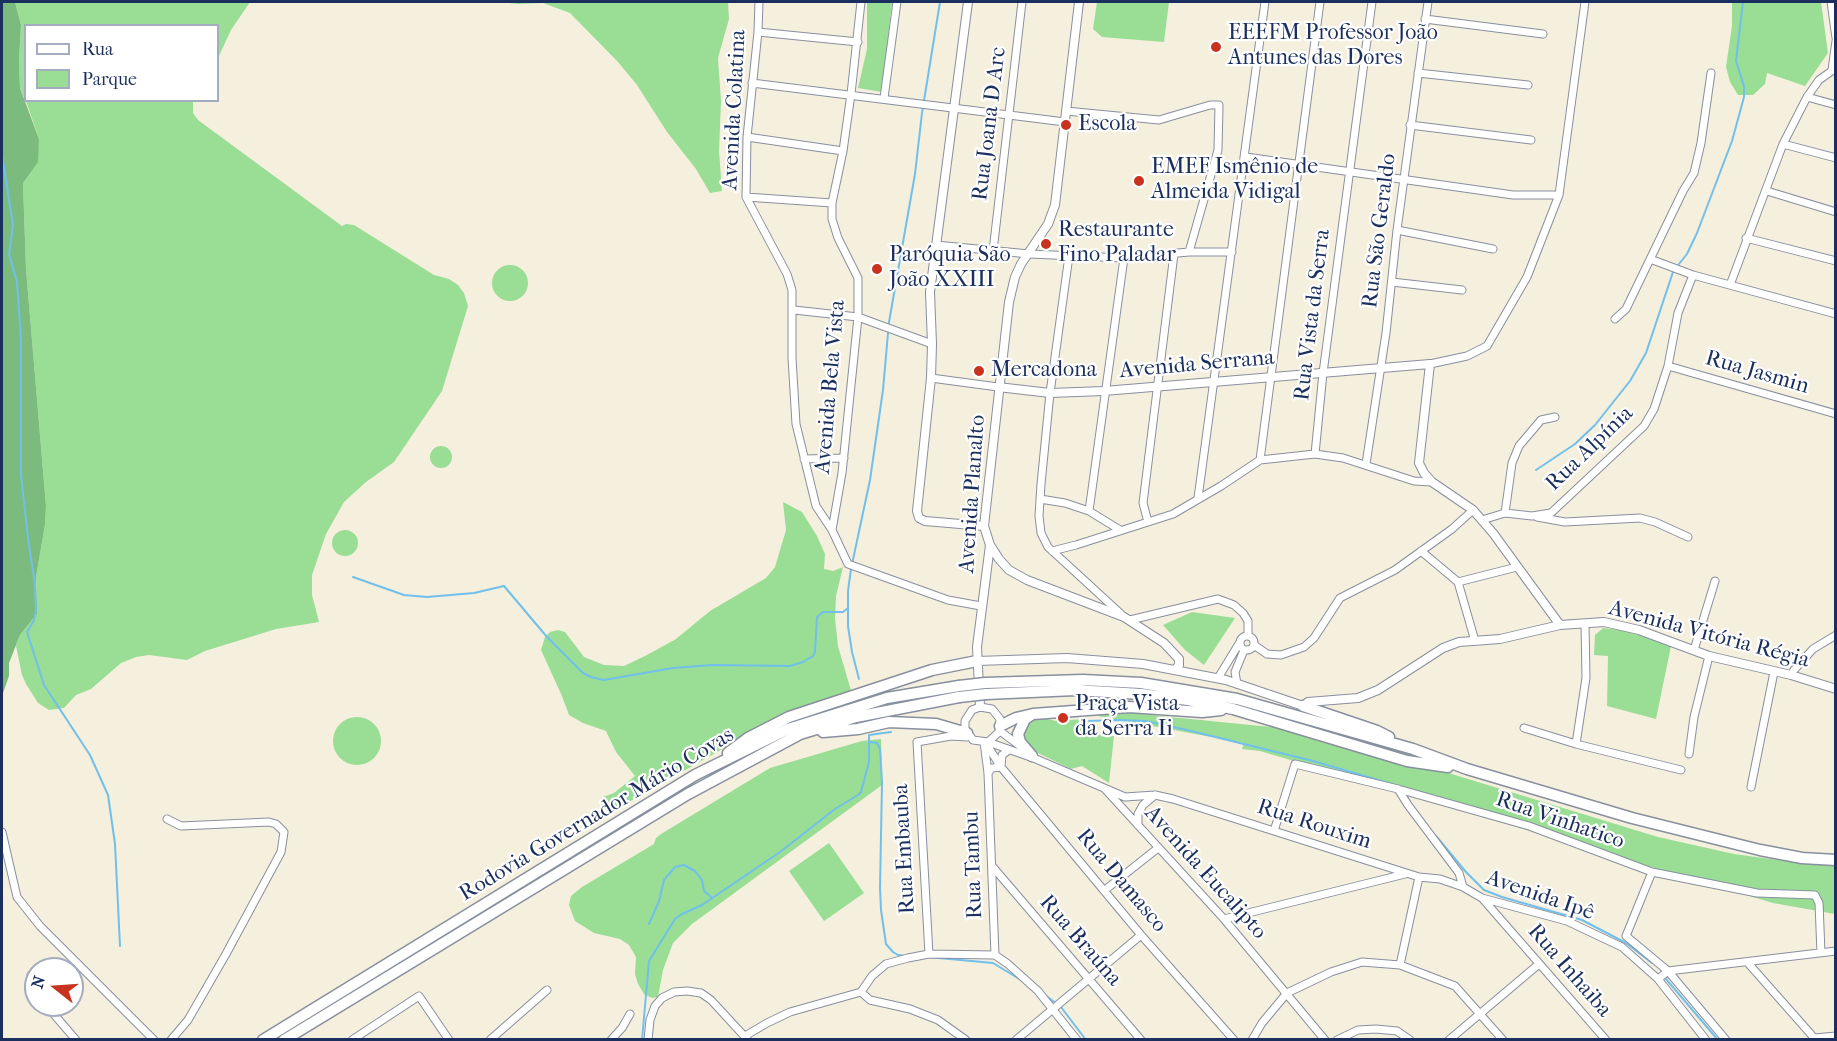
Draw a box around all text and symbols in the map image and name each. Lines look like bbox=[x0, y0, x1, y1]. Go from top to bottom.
place label: EEEFM Professor João Antunes das Dores bbox=[1228, 21, 1438, 72]
legend bbox=[24, 24, 219, 102]
street label: Avenida Colatina bbox=[718, 29, 752, 191]
text: Rua bbox=[82, 39, 113, 60]
marker: EEEFM Professor João Antunes das Dores bbox=[1209, 40, 1223, 54]
street label: Rua Joana D Arc bbox=[967, 46, 1013, 202]
text: Parque bbox=[82, 69, 137, 90]
place label: Escola bbox=[1078, 112, 1136, 138]
marker: Escola bbox=[1059, 118, 1073, 132]
street label: Rua São Geraldo bbox=[1357, 152, 1403, 310]
place label: EMEF Ismênio de Almeida Vidigal bbox=[1151, 155, 1318, 206]
marker: EMEF Ismênio de Almeida Vidigal bbox=[1132, 174, 1146, 188]
place label: Restaurante Fino Paladar bbox=[1058, 218, 1176, 270]
street label: Rua Vista da Serra bbox=[1289, 228, 1337, 402]
marker: Restaurante Fino Paladar bbox=[1039, 237, 1053, 251]
place label: Paróquia São João XXIII bbox=[889, 243, 1011, 294]
marker: Paróquia São João XXIII bbox=[870, 262, 884, 276]
street label: Avenida Bela Vista bbox=[810, 299, 852, 475]
street label: Avenida Serrana bbox=[1118, 345, 1276, 385]
street label: Rua Jasmin bbox=[1702, 346, 1812, 400]
place label: Mercadona bbox=[991, 358, 1097, 384]
marker: Mercadona bbox=[972, 364, 986, 378]
street label: Rua Alpínia bbox=[1541, 401, 1639, 497]
street label: Avenida Planalto bbox=[954, 414, 992, 574]
street label: Avenida Vitória Régia bbox=[1606, 596, 1812, 674]
place label: Praça Vista da Serra Ii bbox=[1075, 692, 1179, 744]
marker: Praça Vista da Serra Ii bbox=[1056, 711, 1070, 725]
street label: Rodovia Governador Mário Covas bbox=[455, 722, 739, 908]
street label: Rua Embauba bbox=[888, 783, 922, 915]
street label: Rua Vinhatico bbox=[1492, 787, 1628, 855]
street label: Rua Rouxim bbox=[1254, 794, 1374, 856]
street label: Avenida Eucalipto bbox=[1138, 801, 1272, 945]
street label: Rua Tambu bbox=[959, 811, 989, 919]
street label: Rua Damasco bbox=[1070, 824, 1172, 938]
street label: Avenida Ipê bbox=[1483, 865, 1597, 927]
street label: Rua Braúna bbox=[1033, 890, 1127, 992]
street label: Rua Inhaiba bbox=[1521, 919, 1617, 1023]
north arrow bbox=[24, 957, 84, 1017]
text: N bbox=[27, 974, 49, 991]

